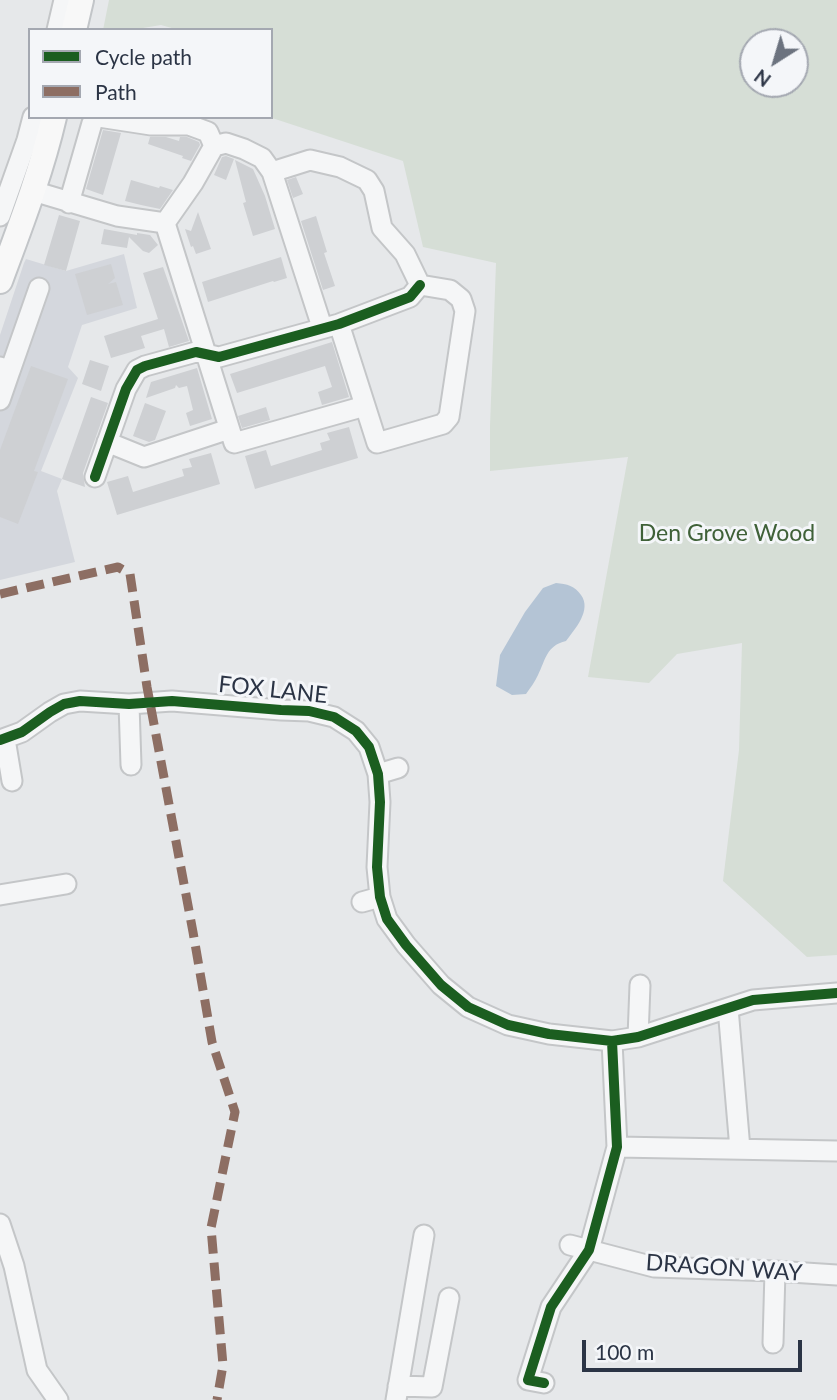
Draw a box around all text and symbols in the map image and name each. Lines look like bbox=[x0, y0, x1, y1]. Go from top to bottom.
legend bbox=[28, 28, 273, 119]
north arrow bbox=[739, 28, 809, 98]
text: Cycle path bbox=[95, 44, 192, 69]
text: N bbox=[750, 65, 775, 92]
text: Path bbox=[95, 79, 137, 104]
park label: Den Grove Wood bbox=[639, 520, 815, 548]
street label: FOX LANE bbox=[217, 671, 329, 709]
street label: DRAGON WAY bbox=[645, 1249, 803, 1287]
scale bar bbox=[585, 1326, 806, 1370]
text: 100 m bbox=[595, 1339, 654, 1364]

